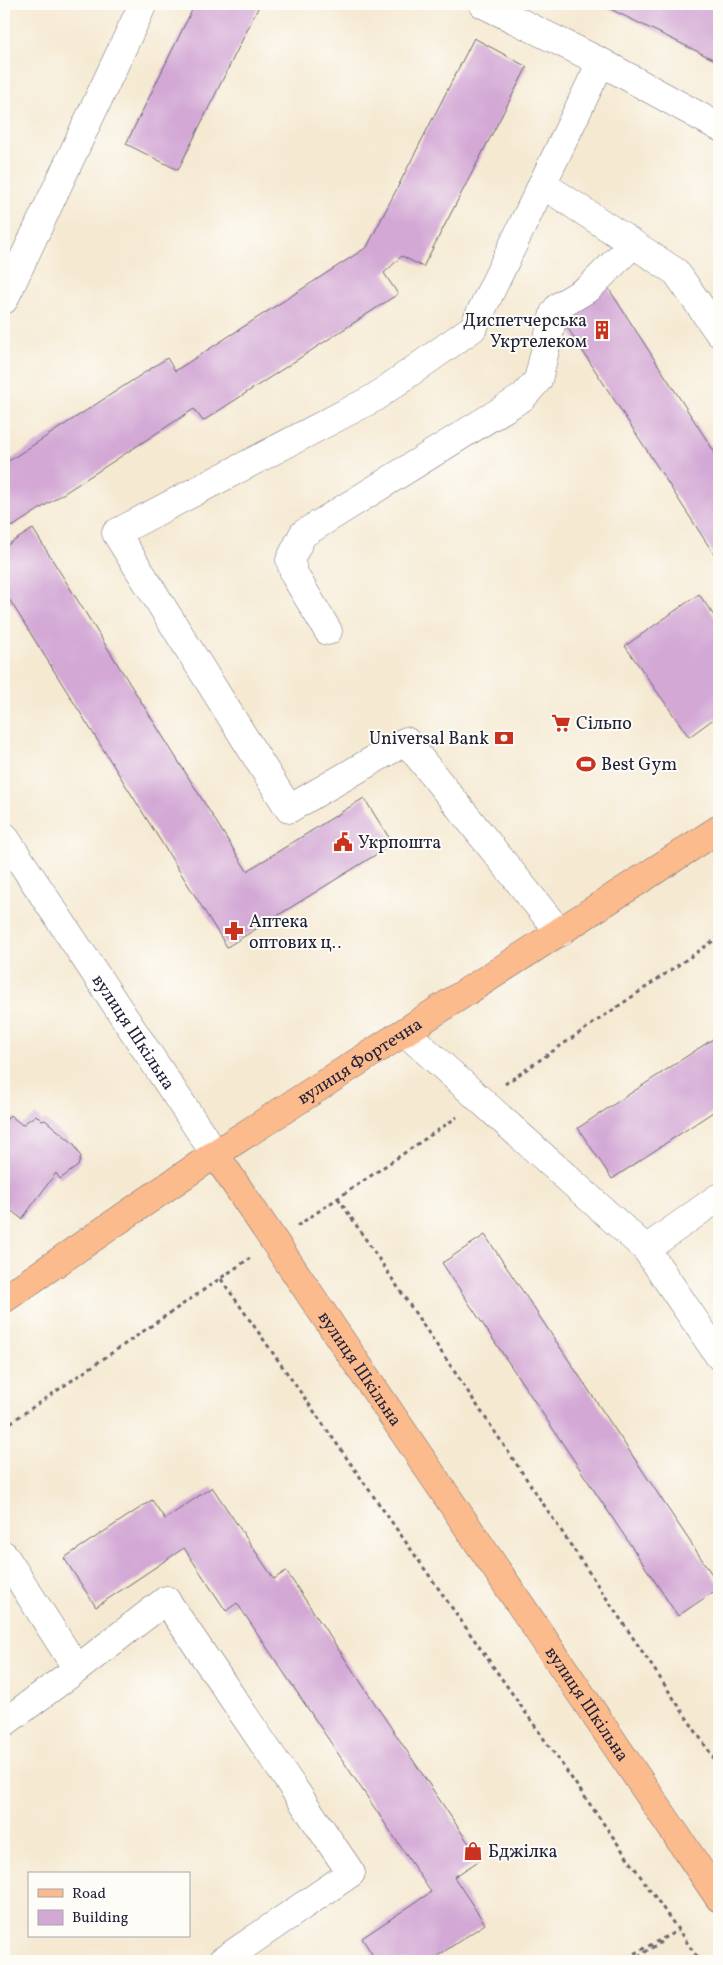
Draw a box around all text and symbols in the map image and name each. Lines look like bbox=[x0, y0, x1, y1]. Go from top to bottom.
place label: Диспетчерська Укртелеком bbox=[463, 309, 587, 355]
building icon: Диспетчерська Укртелеком bbox=[591, 319, 613, 341]
supermarket icon: Сільпо bbox=[550, 712, 572, 734]
place label: Сільпо bbox=[576, 712, 632, 737]
place label: Universal Bank bbox=[369, 727, 489, 752]
bank icon: Universal Bank bbox=[493, 727, 515, 749]
sports icon: Best Gym bbox=[575, 753, 597, 775]
place label: Best Gym bbox=[601, 753, 677, 778]
public building icon: Укрпошта bbox=[332, 831, 354, 853]
place label: Укрпошта bbox=[358, 831, 441, 856]
place label: Аптека оптових ц‥ bbox=[249, 910, 342, 956]
pharmacy icon: Аптека оптових ц‥ bbox=[223, 920, 245, 942]
street label: вулиця Шкільна bbox=[85, 970, 180, 1096]
street label: вулиця Фортечна bbox=[293, 1012, 428, 1112]
street label: вулиця Шкільна bbox=[311, 1307, 407, 1432]
street label: вулиця Шкільна bbox=[538, 1642, 634, 1767]
shop icon: Бджілка bbox=[462, 1840, 484, 1862]
place label: Бджілка bbox=[488, 1840, 557, 1865]
legend bbox=[28, 1872, 190, 1938]
text: Road bbox=[72, 1884, 106, 1905]
text: Building bbox=[72, 1908, 129, 1929]

